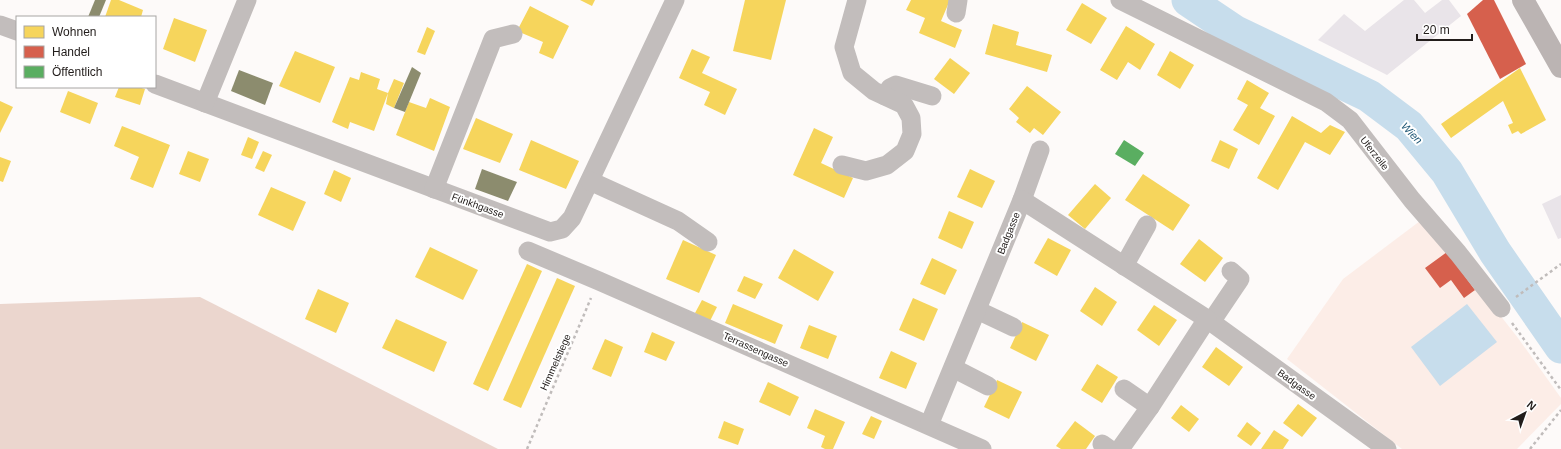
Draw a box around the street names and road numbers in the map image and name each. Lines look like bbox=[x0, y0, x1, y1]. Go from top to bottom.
street label: Uferzeile bbox=[1358, 134, 1391, 173]
street label: Fünkhgasse bbox=[450, 191, 506, 220]
street label: Badgasse bbox=[995, 210, 1022, 256]
street label: Terrassengasse bbox=[721, 330, 791, 369]
street label: Himmelstiege bbox=[538, 332, 573, 392]
street label: Badgasse bbox=[1275, 367, 1318, 402]

